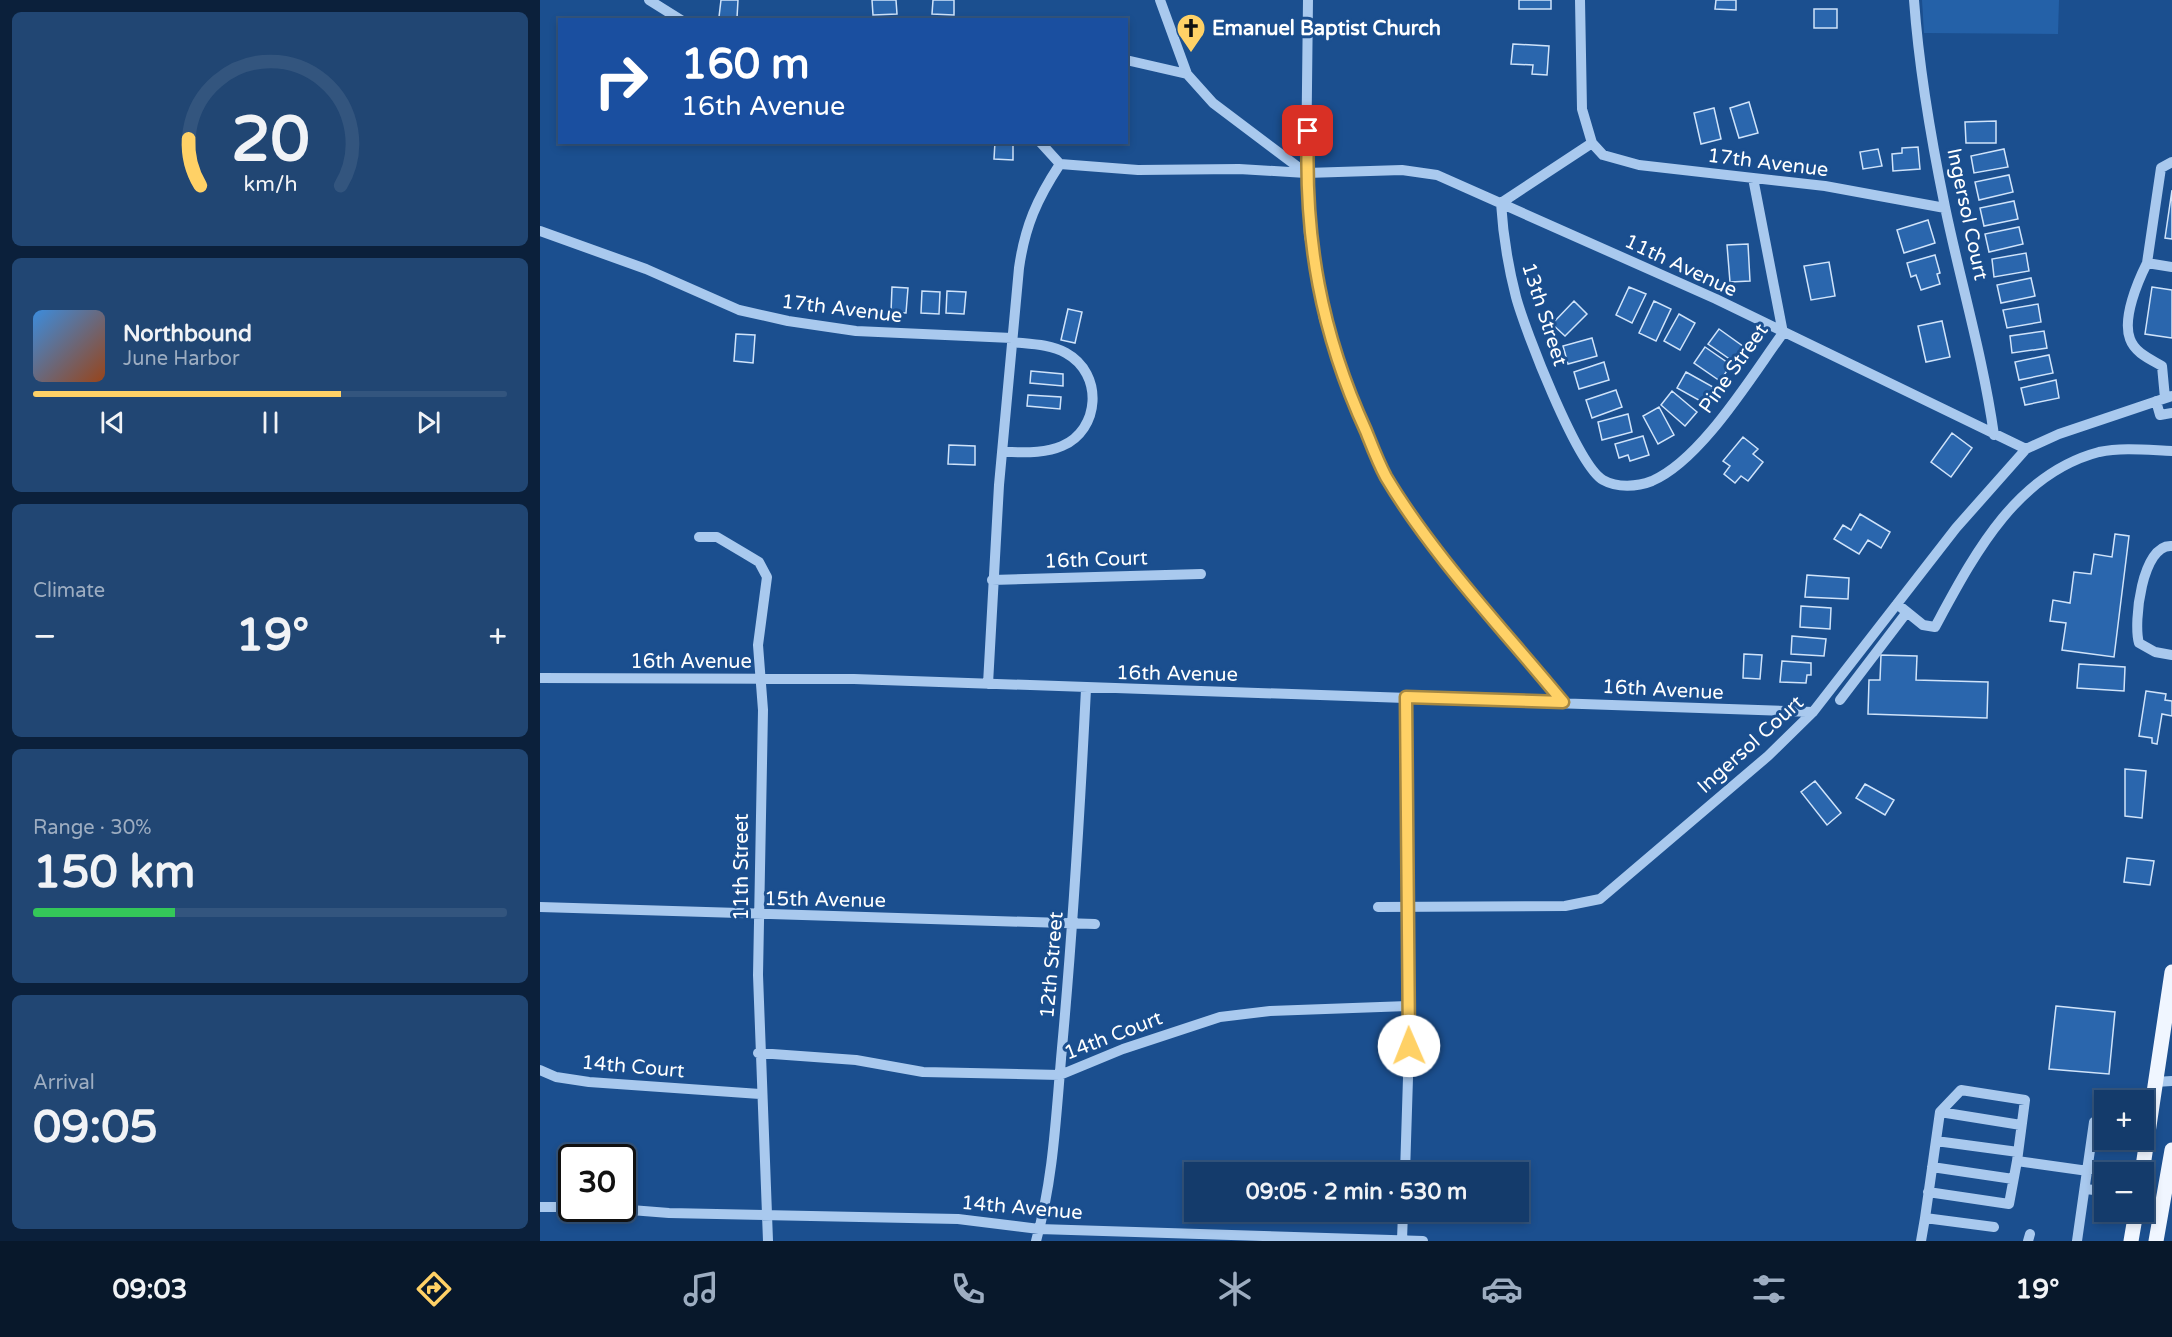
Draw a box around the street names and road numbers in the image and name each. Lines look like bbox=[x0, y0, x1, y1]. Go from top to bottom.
street label: 17th Avenue bbox=[1706, 144, 1830, 182]
street label: Ingersol Court bbox=[1941, 146, 1993, 283]
street label: 11th Avenue bbox=[1620, 229, 1741, 303]
street label: 13th Street bbox=[1516, 260, 1572, 369]
street label: 17th Avenue bbox=[780, 290, 904, 328]
street label: Pine Street bbox=[1694, 319, 1774, 418]
street label: 16th Court bbox=[1044, 546, 1148, 574]
street label: 16th Avenue bbox=[630, 650, 752, 674]
street label: 16th Avenue bbox=[1116, 661, 1238, 687]
street label: 16th Avenue bbox=[1602, 675, 1724, 705]
street label: Ingersol Court bbox=[1693, 691, 1809, 799]
street label: 11th Street bbox=[730, 813, 754, 921]
street label: 15th Avenue bbox=[764, 887, 886, 913]
street label: 12th Street bbox=[1035, 910, 1069, 1020]
street label: 14th Court bbox=[1061, 1006, 1166, 1066]
street label: 14th Court bbox=[580, 1051, 686, 1083]
street label: 14th Avenue bbox=[960, 1191, 1084, 1225]

